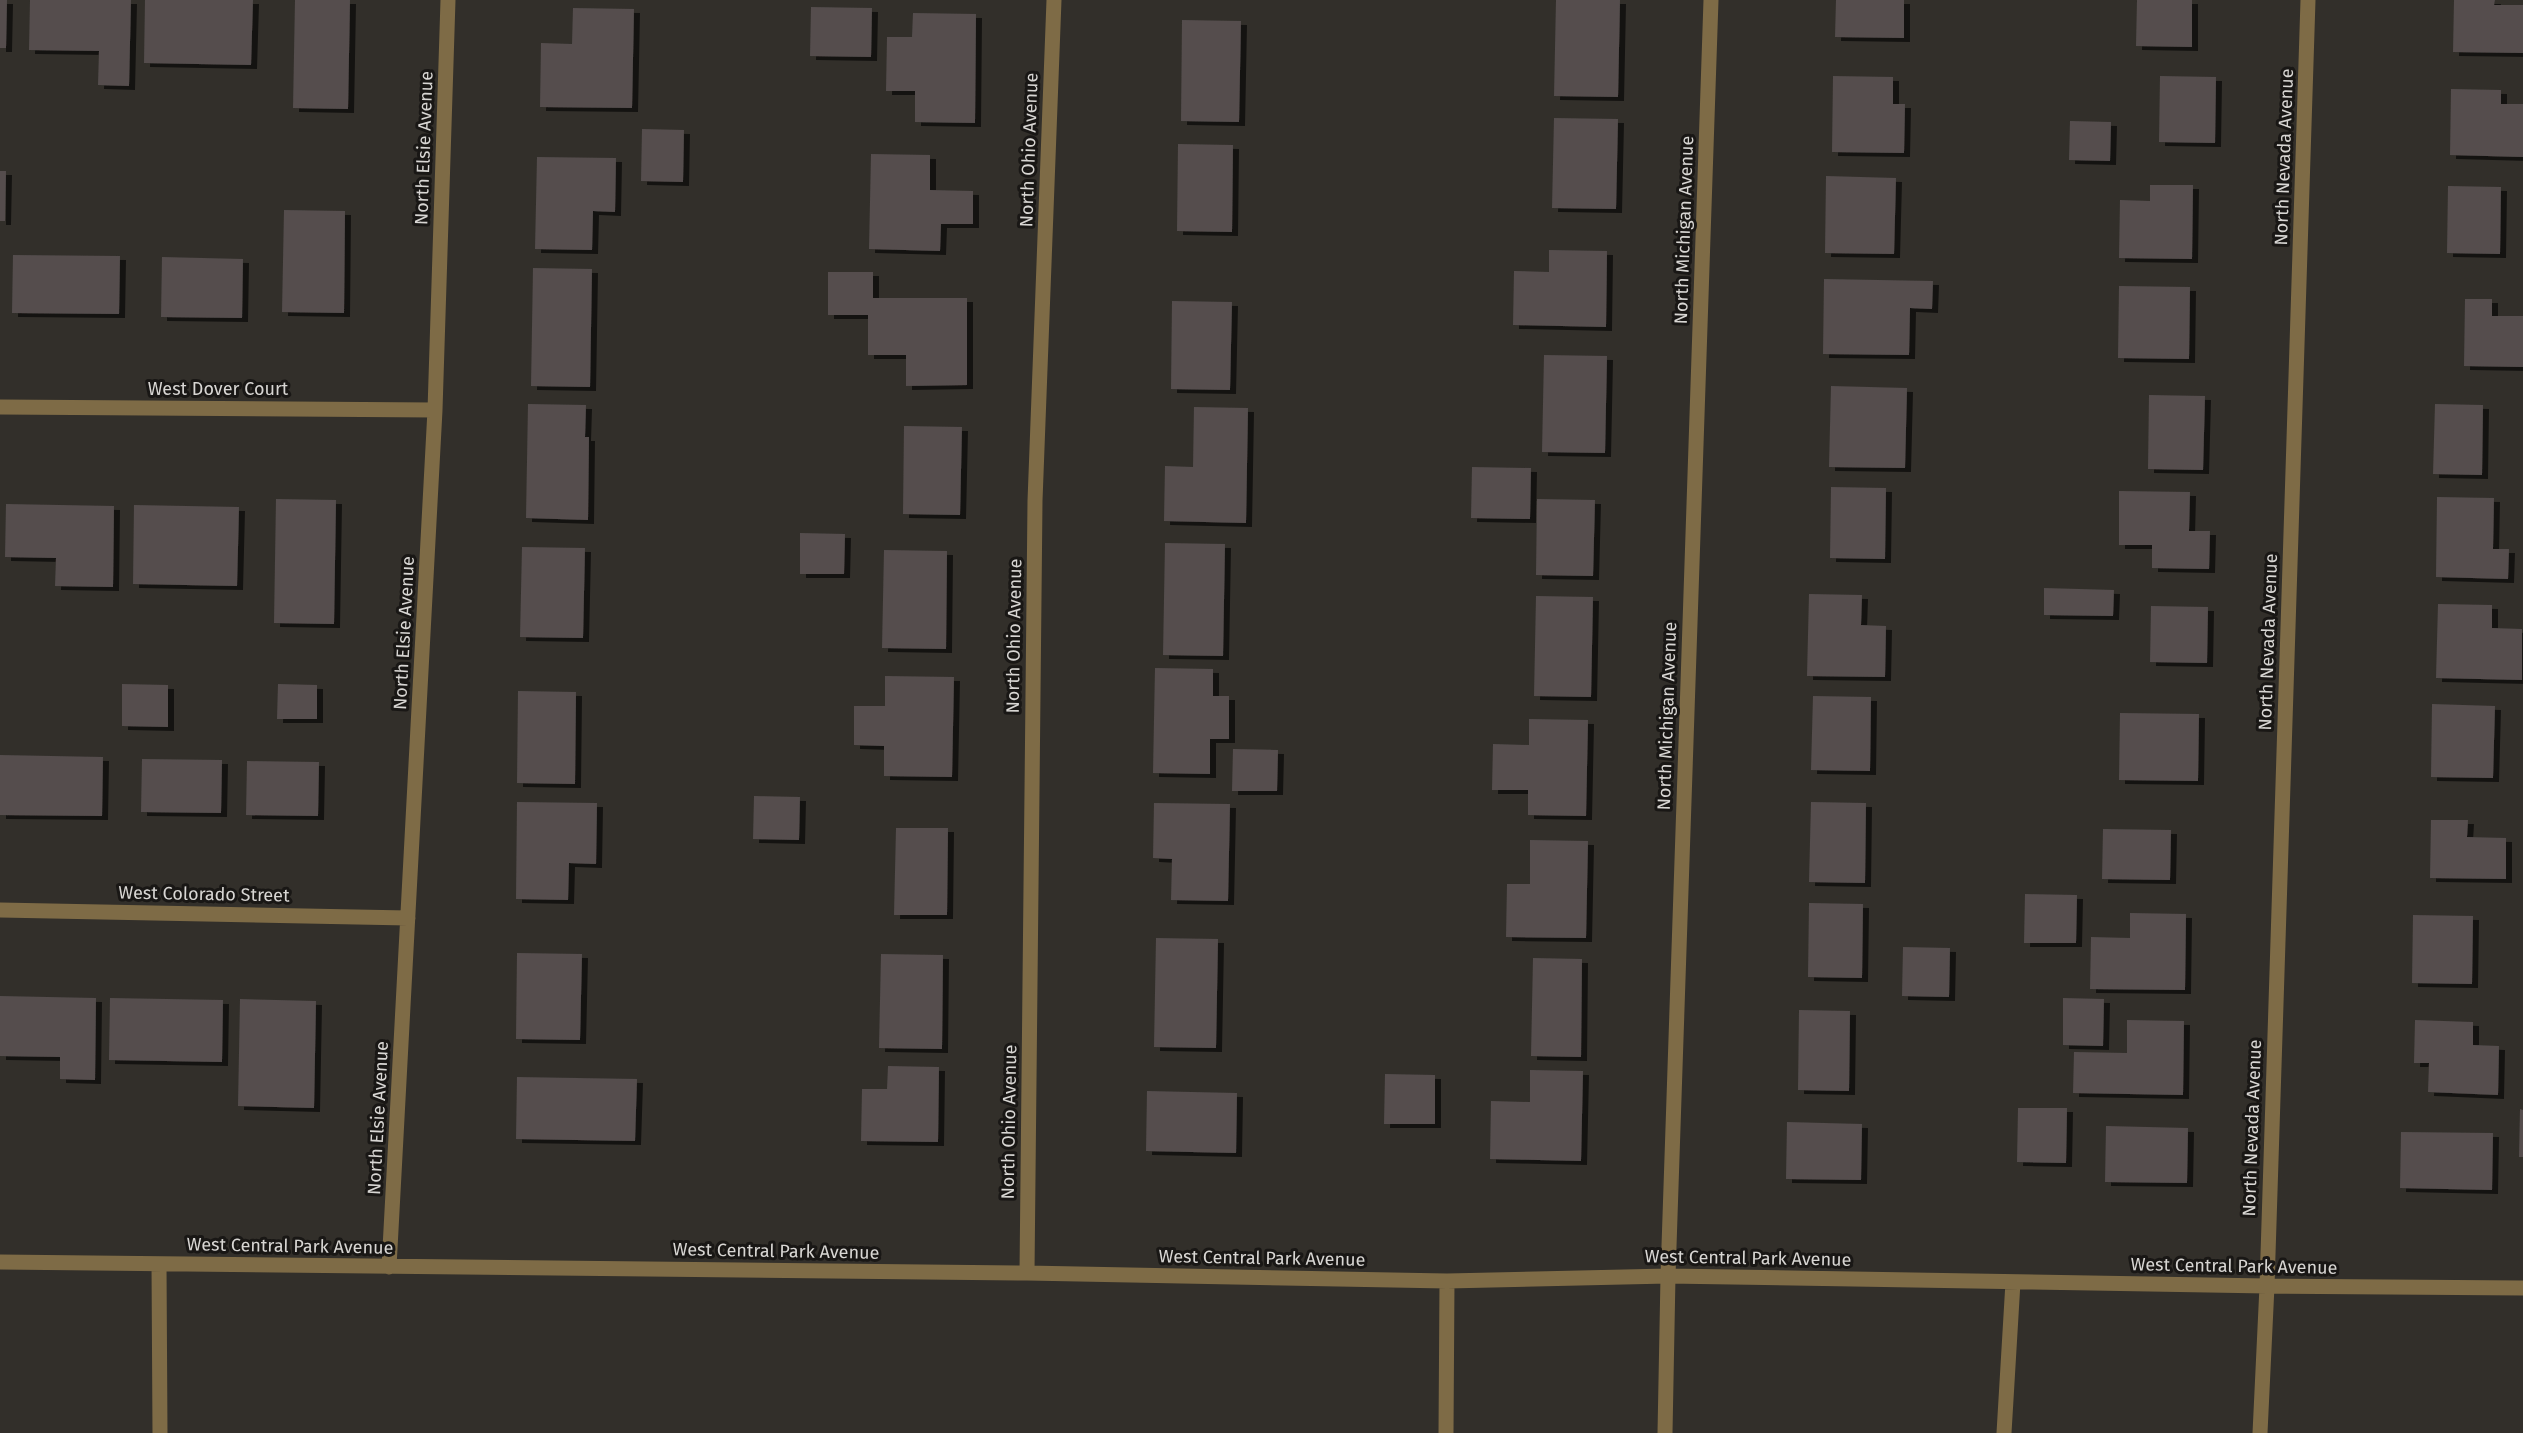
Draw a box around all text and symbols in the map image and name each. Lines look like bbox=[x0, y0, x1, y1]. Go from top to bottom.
street label: North Nevada Avenue bbox=[2270, 68, 2298, 246]
street label: North Elsie Avenue bbox=[410, 71, 438, 225]
street label: North Ohio Avenue bbox=[1015, 72, 1043, 228]
street label: North Michigan Avenue bbox=[1670, 135, 1698, 325]
street label: West Dover Court bbox=[148, 378, 289, 400]
street label: North Nevada Avenue bbox=[2254, 553, 2282, 731]
street label: North Elsie Avenue bbox=[389, 555, 419, 711]
street label: North Ohio Avenue bbox=[1002, 558, 1026, 714]
street label: North Michigan Avenue bbox=[1653, 621, 1681, 811]
street label: West Colorado Street bbox=[118, 882, 290, 907]
street label: North Nevada Avenue bbox=[2238, 1039, 2266, 1217]
street label: North Elsie Avenue bbox=[363, 1040, 393, 1196]
street label: North Ohio Avenue bbox=[997, 1044, 1021, 1200]
street label: West Central Park Avenue bbox=[186, 1233, 394, 1259]
street label: West Central Park Avenue bbox=[672, 1238, 880, 1264]
street label: West Central Park Avenue bbox=[1158, 1245, 1366, 1271]
street label: West Central Park Avenue bbox=[1644, 1245, 1852, 1271]
street label: West Central Park Avenue bbox=[2130, 1253, 2338, 1279]

